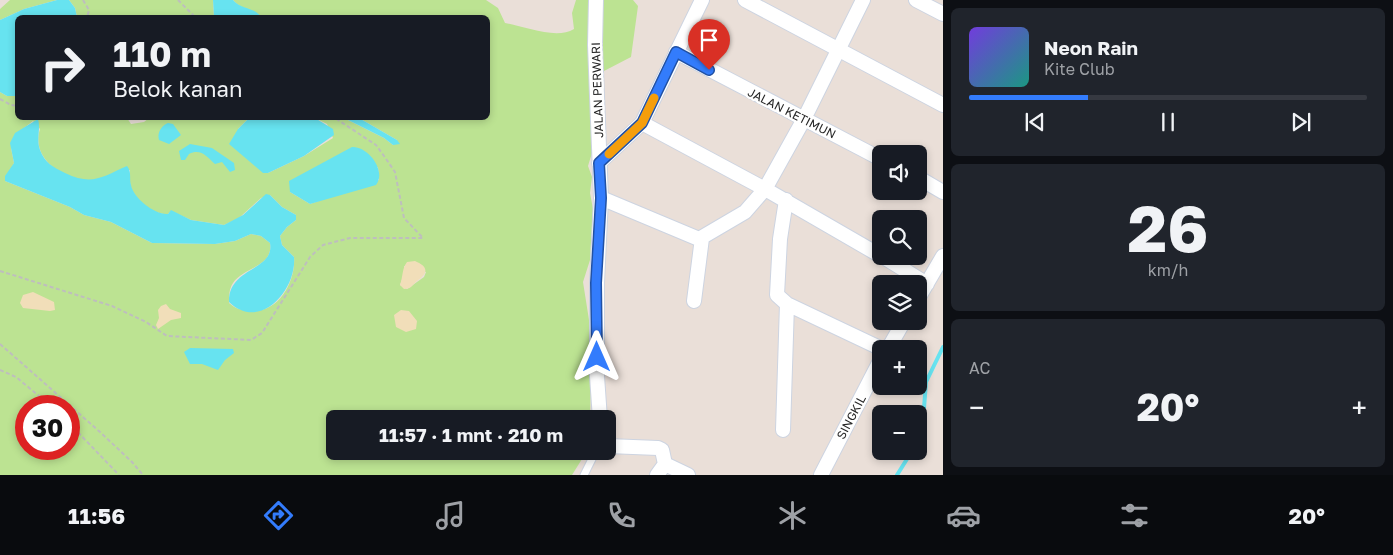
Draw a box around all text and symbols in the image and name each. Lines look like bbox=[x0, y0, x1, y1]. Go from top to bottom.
pin bbox=[688, 19, 730, 70]
icon: arrive bbox=[695, 26, 723, 54]
text: 110 m bbox=[113, 33, 211, 75]
icon: right bbox=[30, 35, 95, 100]
text: Neon Rain bbox=[1044, 36, 1138, 59]
street label: JALAN PERWARI bbox=[588, 42, 606, 138]
text: Kite Club bbox=[1044, 59, 1115, 79]
text: Belok kanan bbox=[113, 75, 243, 102]
street label: JALAN KETIMUN bbox=[745, 84, 839, 142]
icon: previous bbox=[1021, 108, 1049, 136]
icon: pause bbox=[1154, 108, 1182, 136]
icon: next bbox=[1287, 108, 1315, 136]
map controls bbox=[872, 145, 927, 460]
button: sound bbox=[872, 145, 927, 200]
text: 26 bbox=[1128, 188, 1208, 266]
button: search bbox=[872, 210, 927, 265]
text: km/h bbox=[1148, 260, 1188, 280]
button: layers bbox=[872, 275, 927, 330]
position arrow bbox=[570, 330, 622, 382]
button: + bbox=[872, 340, 927, 395]
text: AC bbox=[969, 358, 990, 378]
text: 20° bbox=[1137, 384, 1199, 429]
text: − bbox=[969, 391, 984, 424]
text: + bbox=[1352, 391, 1367, 424]
street label: SINGKIL bbox=[833, 392, 869, 442]
speed limit sign: 30 bbox=[15, 395, 80, 460]
button: − bbox=[872, 405, 927, 460]
text: 11:57 · 1 mnt · 210 m bbox=[379, 423, 563, 446]
icon: directions bbox=[261, 498, 296, 533]
icon: music bbox=[433, 498, 468, 533]
icon: phone bbox=[604, 498, 639, 533]
icon: climate bbox=[775, 498, 810, 533]
icon: car bbox=[946, 498, 981, 533]
icon: filters bbox=[1117, 498, 1152, 533]
text: 11:56 bbox=[68, 502, 125, 529]
text: 20° bbox=[1289, 502, 1325, 529]

